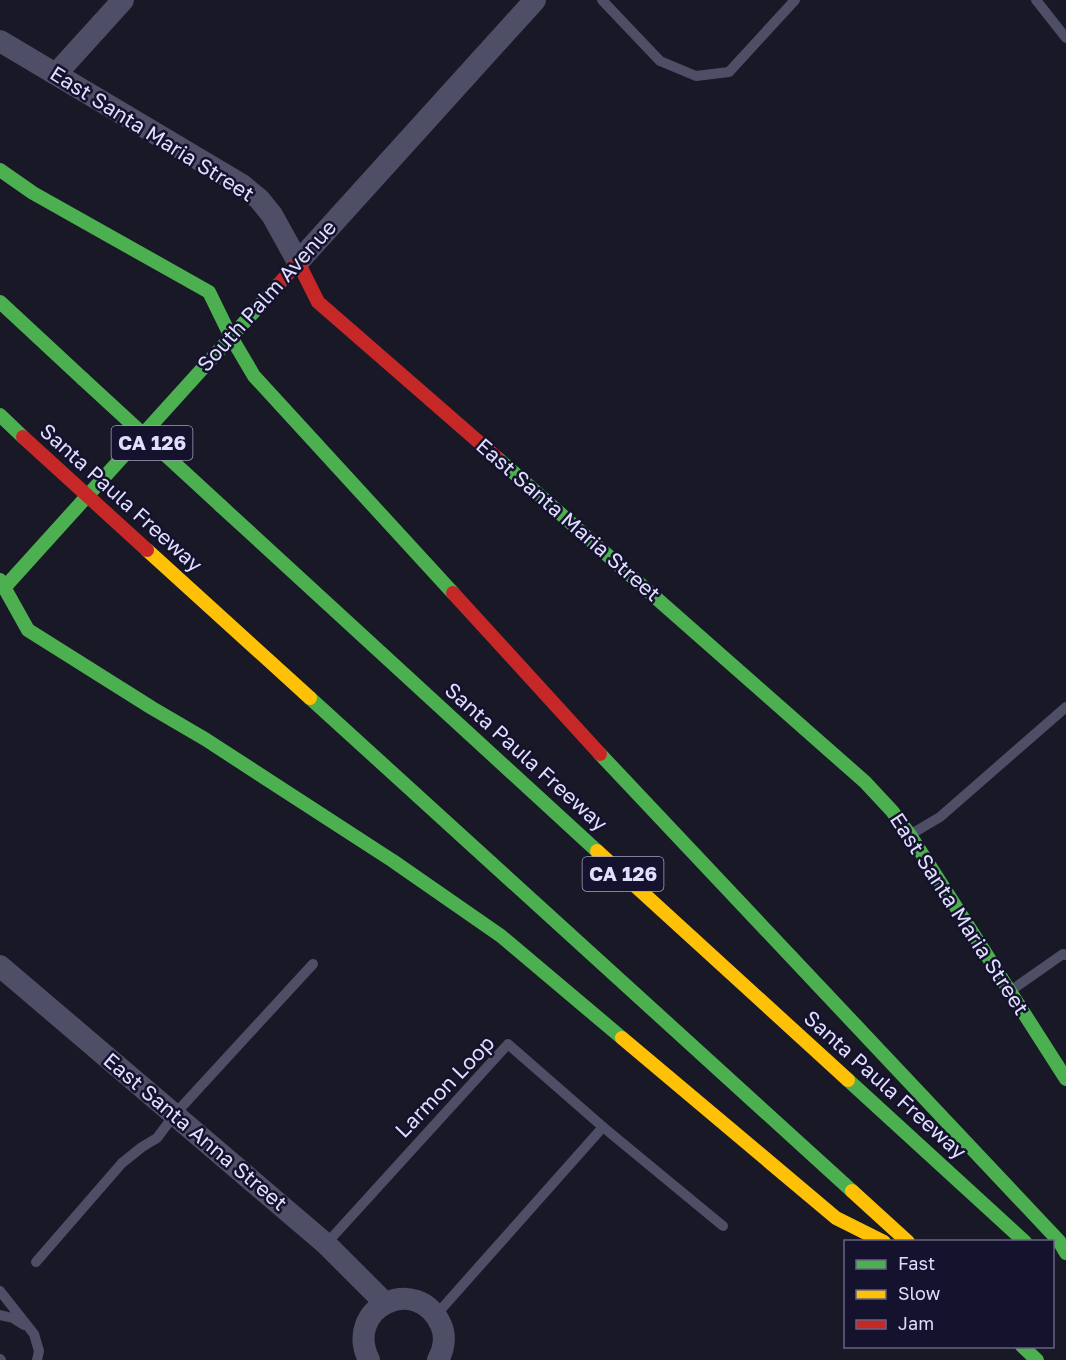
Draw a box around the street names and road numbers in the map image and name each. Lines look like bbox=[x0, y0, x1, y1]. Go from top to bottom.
street label: East Santa Maria Street bbox=[46, 60, 259, 207]
street label: South Palm Avenue bbox=[191, 214, 341, 377]
street label: Santa Paula Freeway bbox=[35, 417, 209, 577]
road number: CA 126 bbox=[112, 426, 192, 460]
street label: East Santa Maria Street bbox=[471, 432, 666, 606]
street label: Santa Paula Freeway bbox=[440, 676, 614, 836]
street label: East Santa Maria Street bbox=[885, 807, 1035, 1019]
road number: CA 126 bbox=[582, 857, 664, 891]
street label: Santa Paula Freeway bbox=[799, 1004, 973, 1164]
street label: Larmon Loop bbox=[389, 1030, 499, 1143]
street label: East Santa Anna Street bbox=[98, 1047, 293, 1216]

